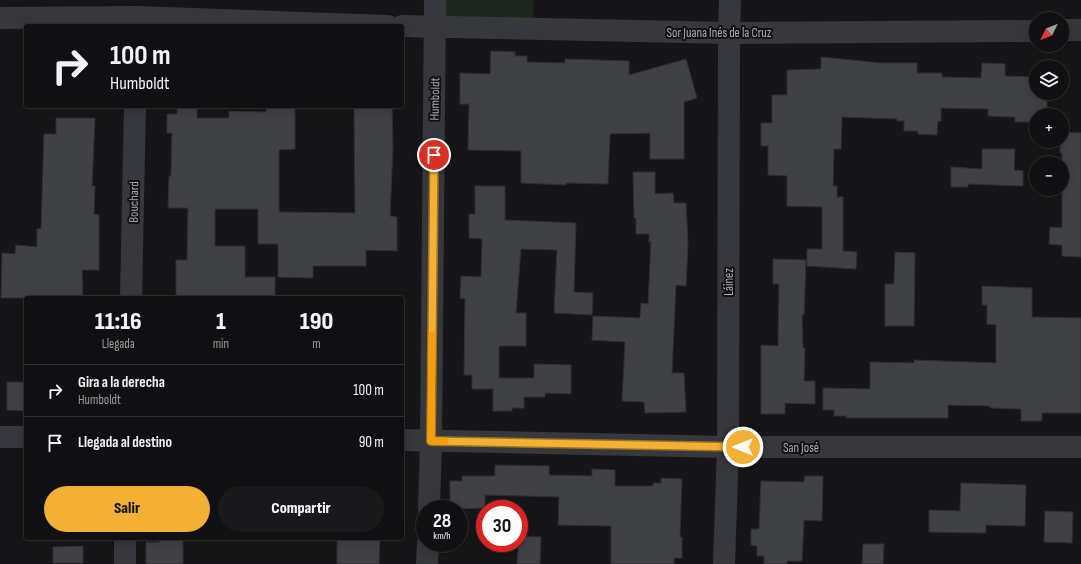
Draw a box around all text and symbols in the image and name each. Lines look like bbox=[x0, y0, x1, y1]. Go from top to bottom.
north arrow bbox=[1029, 12, 1069, 52]
map controls bbox=[1029, 12, 1069, 196]
street label: Sor Juana Inés de la Cruz bbox=[667, 25, 772, 41]
text: 100 m bbox=[110, 39, 171, 72]
icon: right bbox=[44, 40, 96, 92]
button: layers bbox=[1029, 60, 1069, 100]
text: Humboldt bbox=[110, 73, 170, 94]
street label: Humboldt bbox=[427, 77, 443, 121]
button: + bbox=[1029, 108, 1069, 148]
pin bbox=[417, 138, 451, 172]
icon: arrive bbox=[423, 144, 445, 166]
button: − bbox=[1029, 156, 1069, 196]
street label: Bouchard bbox=[126, 181, 142, 223]
street label: Láinez bbox=[721, 268, 737, 296]
text: 11:16 bbox=[95, 307, 142, 336]
text: 1 bbox=[216, 307, 226, 336]
text: 190 bbox=[300, 307, 333, 336]
text: Llegada bbox=[102, 336, 135, 352]
text: min bbox=[213, 336, 229, 352]
text: m bbox=[312, 336, 321, 352]
text: Gira a la derecha bbox=[78, 373, 165, 392]
icon: right bbox=[44, 380, 66, 402]
text: 100 m bbox=[353, 381, 384, 400]
text: Humboldt bbox=[78, 392, 121, 408]
position arrow bbox=[722, 426, 764, 468]
icon: arrive bbox=[44, 432, 66, 454]
text: Llegada al destino bbox=[78, 433, 172, 452]
text: 90 m bbox=[359, 433, 384, 452]
street label: San José bbox=[783, 440, 819, 456]
button: Salir bbox=[44, 486, 210, 532]
button: Compartir bbox=[218, 486, 384, 532]
speed limit sign: 30 bbox=[476, 500, 528, 552]
text: 28 bbox=[433, 509, 451, 533]
text: km/h bbox=[433, 530, 451, 542]

